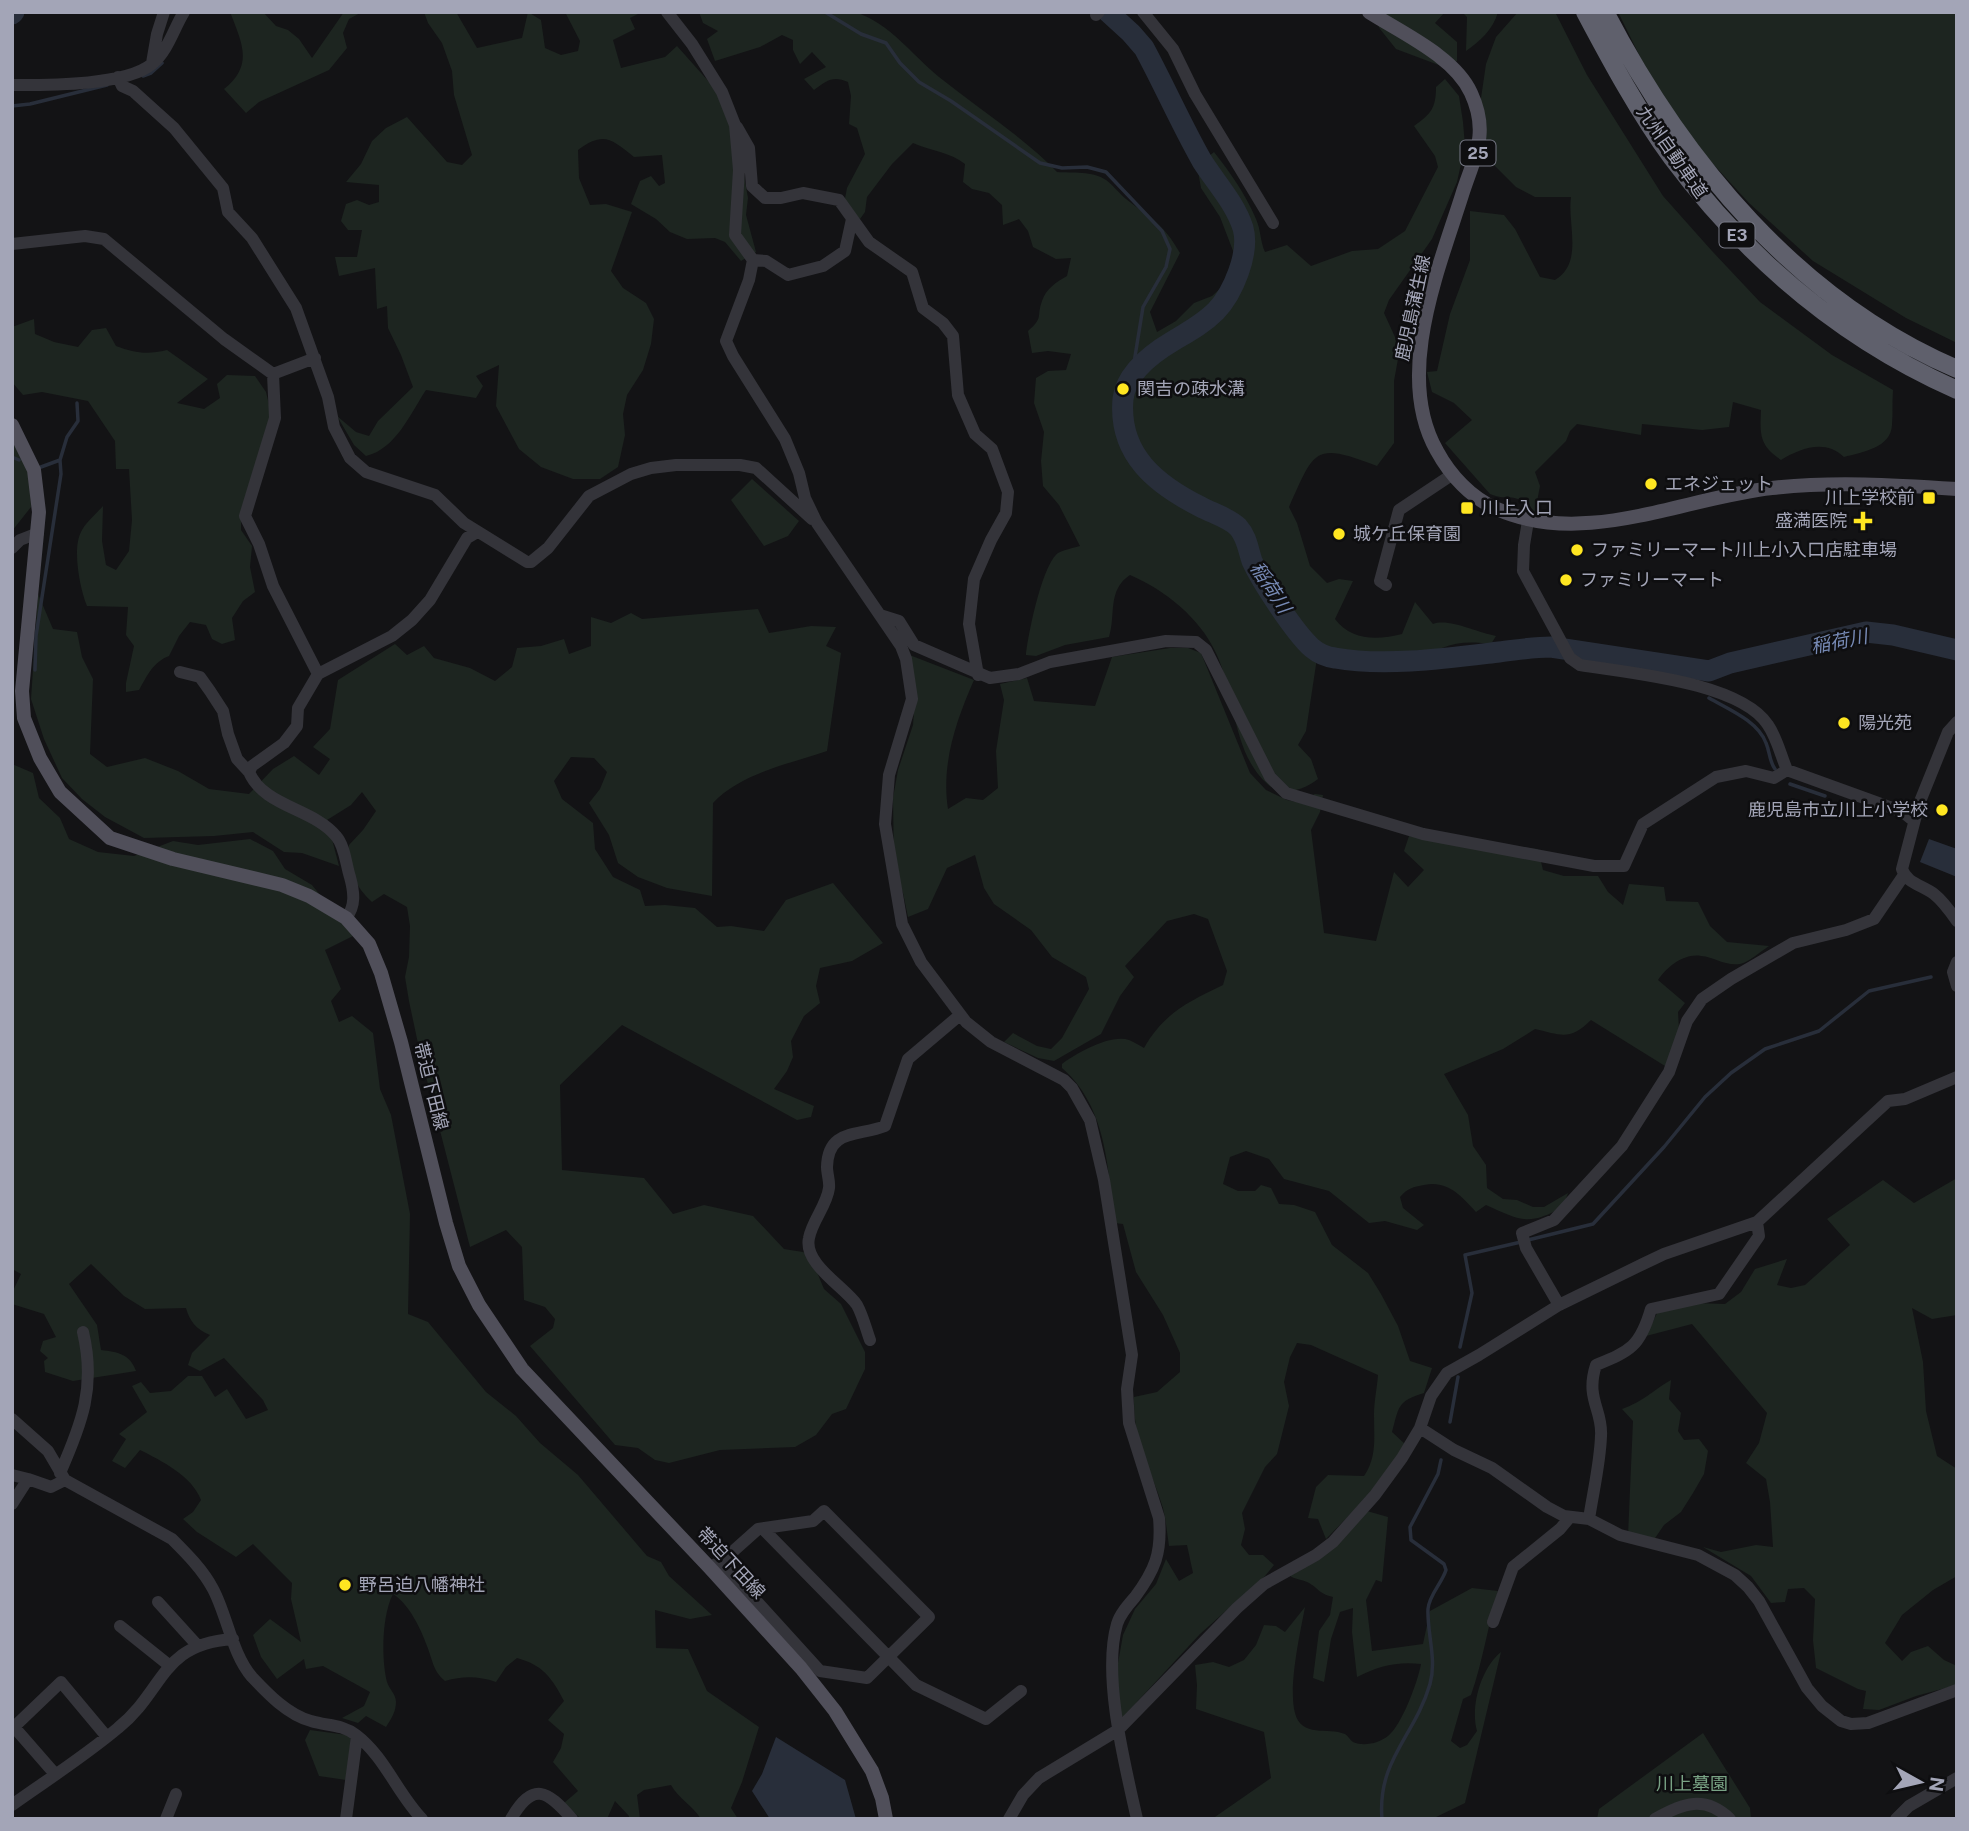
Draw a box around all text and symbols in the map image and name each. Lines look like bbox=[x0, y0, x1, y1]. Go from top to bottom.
street label: 九州自動車道 bbox=[1633, 101, 1712, 202]
road number: 25 bbox=[1460, 140, 1496, 166]
road number: E3 bbox=[1720, 222, 1754, 247]
street label: 鹿児島蒲生線 bbox=[1391, 253, 1434, 363]
place label: 関吉の疎水溝 bbox=[1137, 378, 1245, 399]
marker: 関吉の疎水溝 bbox=[1115, 381, 1131, 397]
place label: エネジェット bbox=[1665, 473, 1773, 494]
marker: エネジェット bbox=[1643, 476, 1659, 492]
place label: 川上学校前 bbox=[1825, 487, 1915, 508]
marker: 川上学校前 bbox=[1921, 490, 1937, 506]
place label: 川上入口 bbox=[1481, 497, 1553, 518]
marker: 川上入口 bbox=[1459, 500, 1475, 516]
place label: 盛満医院 bbox=[1775, 510, 1847, 531]
marker: 盛満医院 bbox=[1853, 511, 1873, 531]
place label: 城ケ丘保育園 bbox=[1353, 523, 1461, 544]
marker: 城ケ丘保育園 bbox=[1331, 526, 1347, 542]
place label: ファミリーマート川上小入口店駐車場 bbox=[1591, 539, 1897, 560]
marker: ファミリーマート川上小入口店駐車場 bbox=[1569, 542, 1585, 558]
water label: 稲荷川 bbox=[1246, 557, 1297, 619]
place label: ファミリーマート bbox=[1580, 569, 1724, 590]
marker: ファミリーマート bbox=[1558, 572, 1574, 588]
water label: 稲荷川 bbox=[1809, 624, 1871, 657]
place label: 陽光苑 bbox=[1858, 712, 1912, 733]
marker: 陽光苑 bbox=[1836, 715, 1852, 731]
place label: 鹿児島市立川上小学校 bbox=[1748, 799, 1928, 820]
marker: 鹿児島市立川上小学校 bbox=[1934, 802, 1950, 818]
street label: 帯迫下田線 bbox=[410, 1040, 453, 1132]
street label: 帯迫下田線 bbox=[693, 1523, 770, 1603]
place label: 野呂迫八幡神社 bbox=[359, 1574, 485, 1595]
marker: 野呂迫八幡神社 bbox=[337, 1577, 353, 1593]
north arrow bbox=[1885, 1747, 1955, 1817]
park label: 川上墓園 bbox=[1656, 1773, 1728, 1794]
text: N bbox=[1925, 1775, 1949, 1793]

